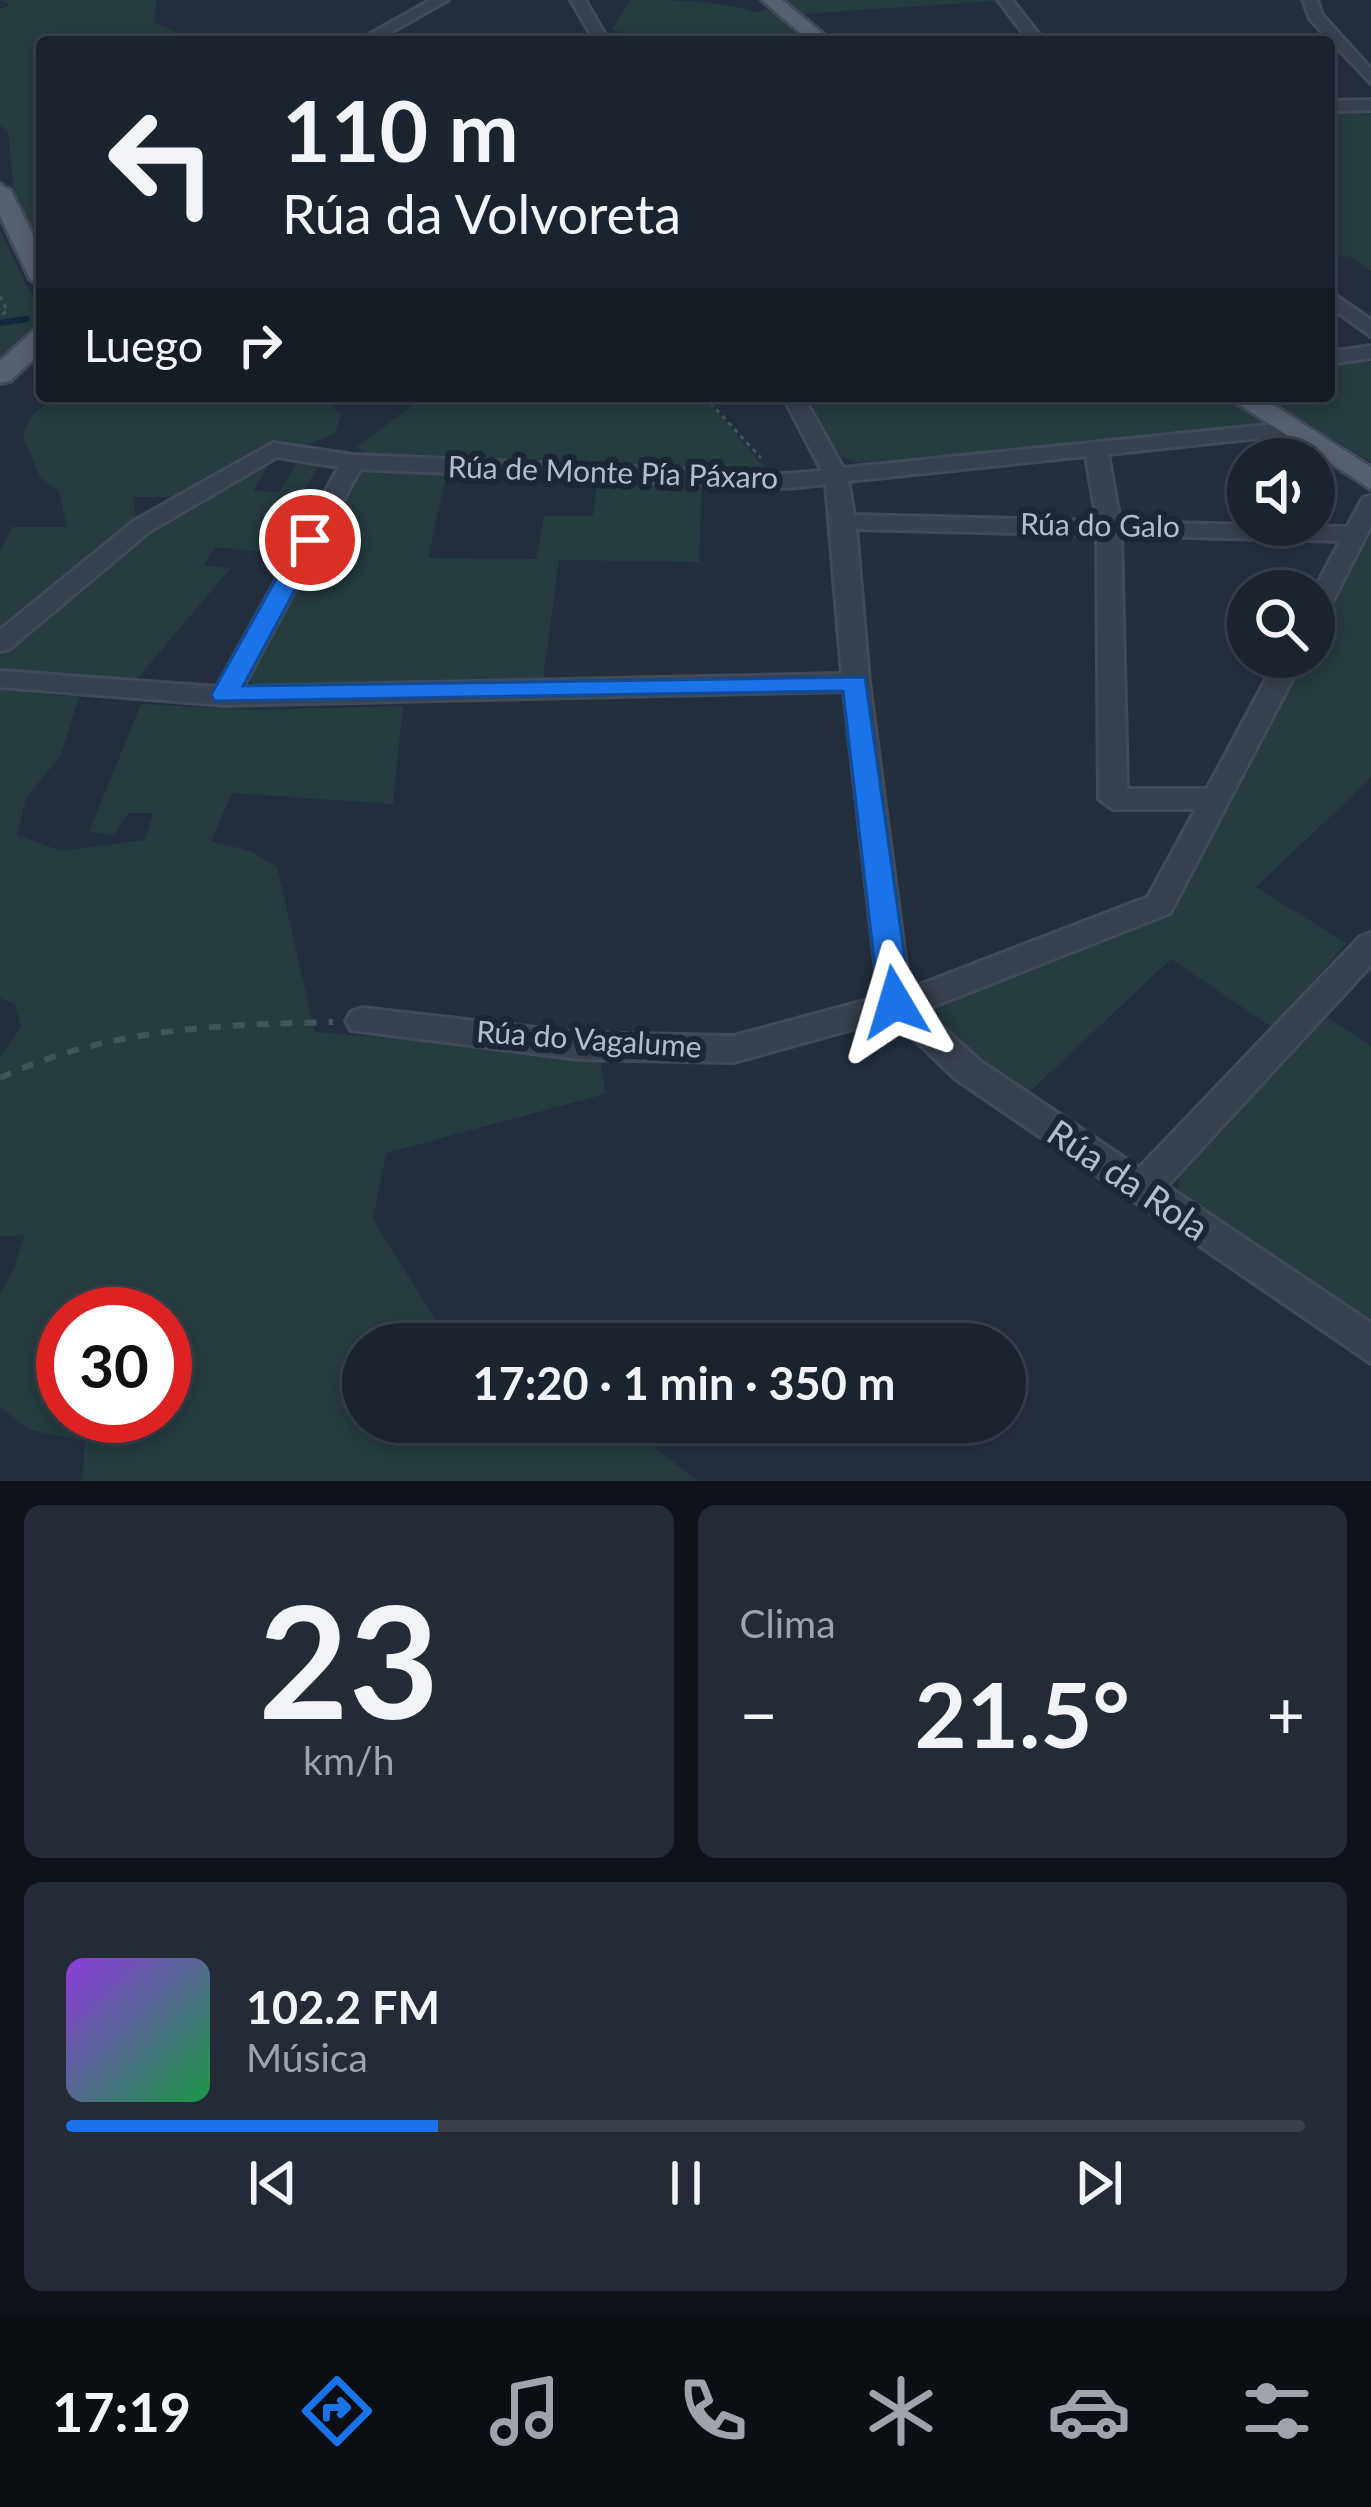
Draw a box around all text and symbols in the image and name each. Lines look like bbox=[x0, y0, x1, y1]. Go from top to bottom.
text: 110 m bbox=[282, 79, 519, 180]
icon: left bbox=[84, 84, 240, 240]
text: Rúa da Volvoreta bbox=[282, 181, 681, 246]
icon: right bbox=[227, 312, 293, 378]
text: Luego bbox=[84, 318, 203, 372]
map controls bbox=[1227, 438, 1335, 678]
button: sound bbox=[1227, 438, 1335, 546]
street label: Rúa de Monte Pía Páxaro bbox=[447, 447, 779, 495]
pin bbox=[259, 489, 361, 591]
street label: Rúa do Galo bbox=[1020, 505, 1180, 543]
icon: arrive bbox=[277, 507, 343, 573]
button: search bbox=[1227, 570, 1335, 678]
position arrow bbox=[832, 939, 958, 1065]
street label: Rúa do Vagalume bbox=[475, 1012, 703, 1064]
street label: Rúa da Rola bbox=[1040, 1109, 1217, 1249]
speed limit sign: 30 bbox=[36, 1287, 192, 1443]
text: 17:20 · 1 min · 350 m bbox=[473, 1356, 895, 1410]
text: 23 bbox=[258, 1565, 439, 1752]
text: Clima bbox=[740, 1600, 836, 1646]
text: 21.5° bbox=[915, 1659, 1130, 1767]
text: − bbox=[740, 1674, 778, 1753]
text: + bbox=[1267, 1674, 1305, 1753]
text: km/h bbox=[303, 1737, 394, 1783]
text: 102.2 FM bbox=[246, 1980, 440, 2034]
text: Música bbox=[246, 2034, 368, 2080]
icon: previous bbox=[240, 2150, 306, 2216]
icon: pause bbox=[653, 2150, 719, 2216]
icon: next bbox=[1066, 2150, 1132, 2216]
icon: directions bbox=[295, 2369, 379, 2453]
icon: music bbox=[483, 2369, 567, 2453]
icon: phone bbox=[671, 2369, 755, 2453]
icon: climate bbox=[859, 2369, 943, 2453]
icon: car bbox=[1047, 2369, 1131, 2453]
icon: filters bbox=[1235, 2369, 1319, 2453]
text: 17:19 bbox=[52, 2379, 191, 2444]

